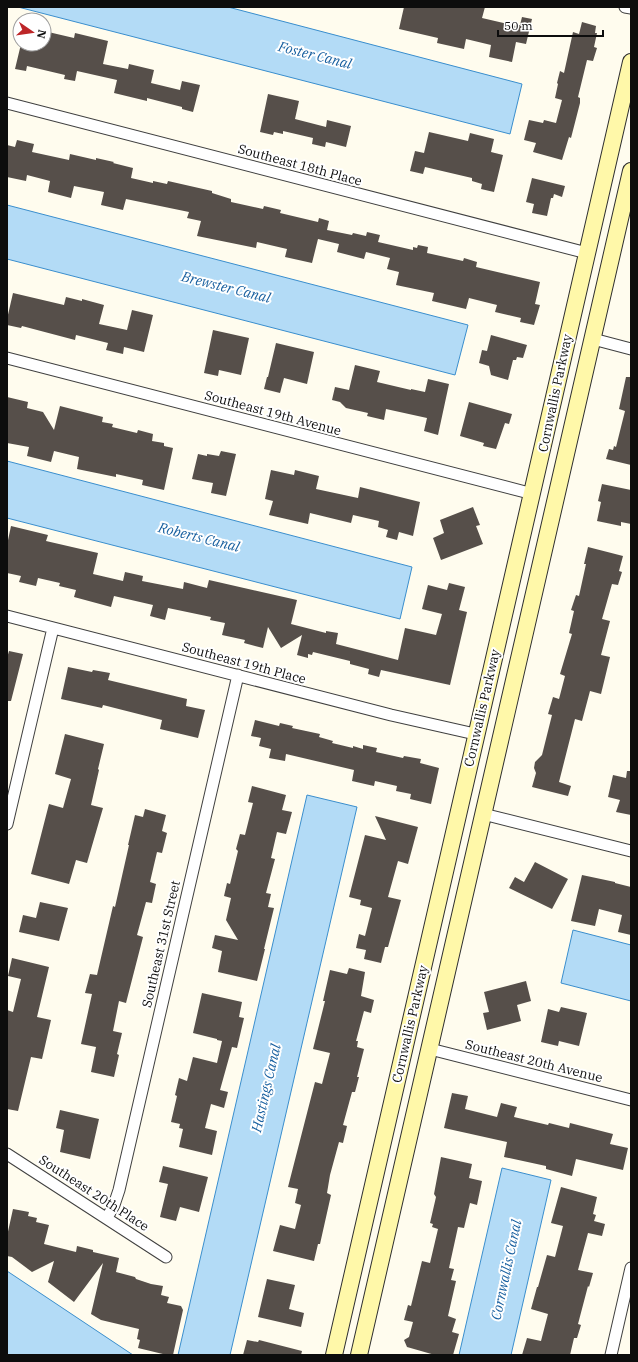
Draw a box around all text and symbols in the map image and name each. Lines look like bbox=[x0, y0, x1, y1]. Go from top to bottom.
north arrow bbox=[12, 12, 52, 52]
scale bar bbox=[498, 12, 603, 38]
text: 50 m bbox=[504, 18, 533, 33]
text: N bbox=[34, 28, 50, 40]
water label: Foster Canal bbox=[275, 37, 355, 73]
street label: Southeast 18th Place bbox=[236, 140, 364, 190]
water label: Brewster Canal bbox=[179, 267, 273, 307]
street label: Cornwallis Parkway bbox=[534, 332, 576, 454]
street label: Southeast 19th Avenue bbox=[203, 387, 343, 439]
water label: Roberts Canal bbox=[155, 518, 243, 556]
street label: Southeast 19th Place bbox=[180, 638, 308, 688]
street label: Cornwallis Parkway bbox=[460, 647, 504, 768]
street label: Southeast 31st Street bbox=[138, 878, 184, 1009]
street label: Cornwallis Parkway bbox=[388, 963, 432, 1084]
street label: Southeast 20th Avenue bbox=[464, 1036, 604, 1086]
water label: Hastings Canal bbox=[247, 1041, 285, 1135]
street label: Southeast 20th Place bbox=[36, 1151, 152, 1235]
water label: Cornwallis Canal bbox=[487, 1217, 526, 1322]

